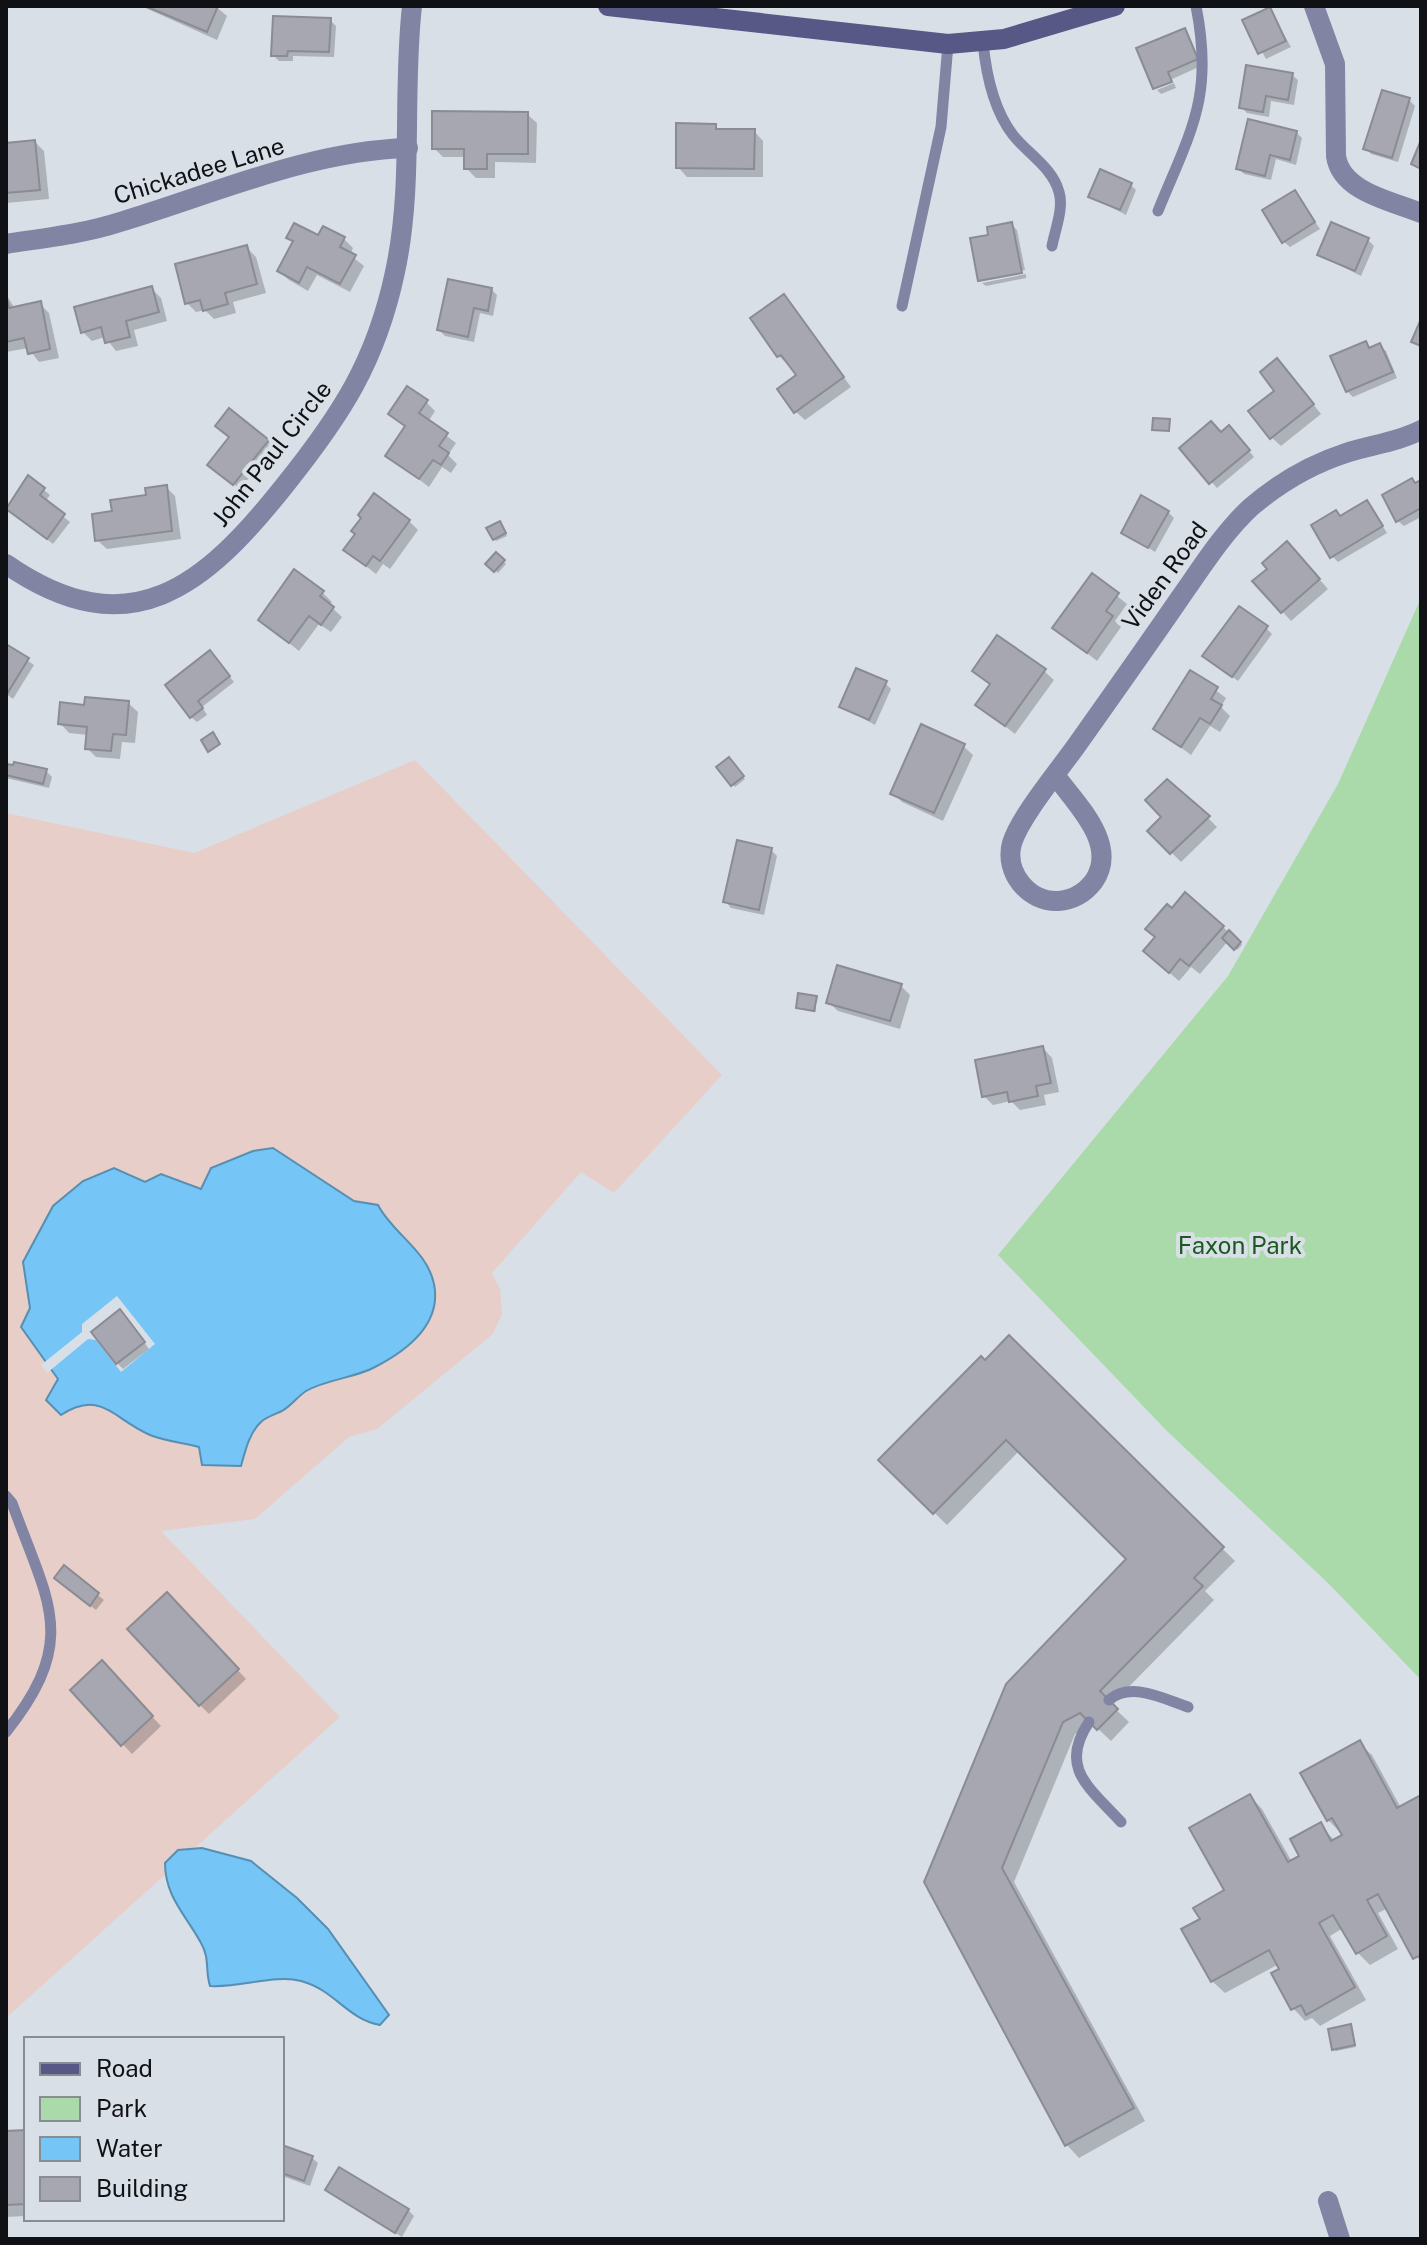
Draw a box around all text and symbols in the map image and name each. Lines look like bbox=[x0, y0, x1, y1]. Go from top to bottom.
street label: Chickadee Lane bbox=[110, 131, 287, 209]
street label: John Paul Circle bbox=[206, 375, 337, 532]
street label: Viden Road bbox=[1116, 516, 1213, 635]
park label: Faxon Park bbox=[1178, 1231, 1302, 1259]
legend bbox=[24, 2037, 284, 2221]
text: Road bbox=[96, 2054, 153, 2082]
text: Park bbox=[96, 2094, 147, 2122]
text: Water bbox=[96, 2134, 163, 2162]
text: Building bbox=[96, 2174, 188, 2202]

